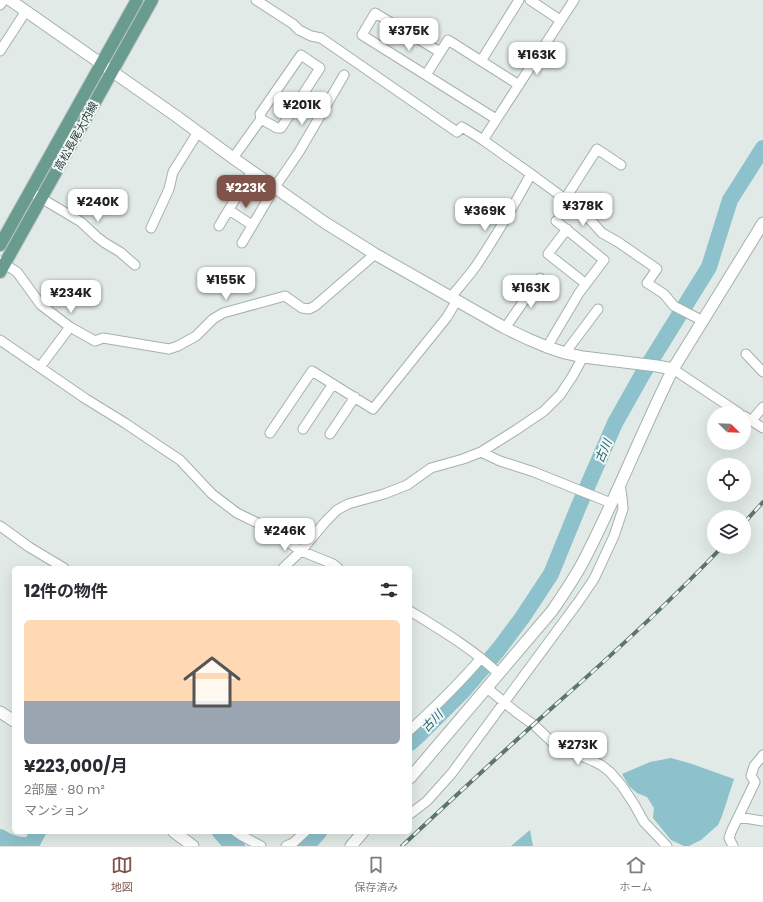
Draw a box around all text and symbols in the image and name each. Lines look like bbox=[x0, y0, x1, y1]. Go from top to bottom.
pin: ¥375K bbox=[381, 18, 437, 52]
text: ¥375K bbox=[388, 21, 430, 40]
pin: ¥163K bbox=[509, 42, 565, 76]
text: ¥163K bbox=[518, 45, 556, 64]
pin: ¥201K bbox=[274, 92, 330, 126]
text: ¥201K bbox=[283, 95, 321, 114]
street label: 高松長尾大内線 bbox=[50, 98, 102, 174]
pin: ¥223K bbox=[218, 175, 274, 209]
text: ¥223K bbox=[226, 178, 266, 197]
pin: ¥240K bbox=[70, 189, 126, 223]
text: ¥240K bbox=[77, 192, 119, 211]
pin: ¥378K bbox=[555, 193, 611, 227]
text: ¥378K bbox=[562, 196, 604, 215]
pin: ¥369K bbox=[457, 198, 513, 232]
text: ¥369K bbox=[464, 201, 506, 220]
pin: ¥155K bbox=[198, 267, 254, 301]
text: ¥155K bbox=[206, 270, 246, 289]
pin: ¥163K bbox=[503, 275, 559, 309]
text: ¥163K bbox=[512, 278, 550, 297]
pin: ¥234K bbox=[43, 280, 99, 314]
text: ¥234K bbox=[50, 283, 92, 302]
north arrow bbox=[707, 406, 751, 450]
map controls bbox=[707, 406, 751, 554]
water label: 古川 bbox=[590, 435, 616, 465]
button: locate bbox=[707, 458, 751, 502]
button: layers bbox=[707, 510, 751, 554]
pin: ¥246K bbox=[257, 518, 313, 552]
text: ¥246K bbox=[264, 521, 306, 540]
text: 12件の物件 bbox=[24, 579, 108, 603]
icon: filters bbox=[378, 579, 400, 601]
icon: home bbox=[176, 646, 248, 718]
water label: 古川 bbox=[418, 705, 448, 736]
pin: ¥273K bbox=[550, 732, 606, 766]
text: ¥273K bbox=[558, 735, 598, 754]
text: ¥223,000/月 bbox=[24, 754, 128, 778]
text: 2部屋 · 80 m² bbox=[24, 780, 105, 799]
text: マンション bbox=[24, 801, 89, 820]
tab: 地図 bbox=[111, 854, 133, 896]
tab: 保存済み bbox=[354, 854, 398, 896]
tab: ホーム bbox=[620, 854, 652, 896]

